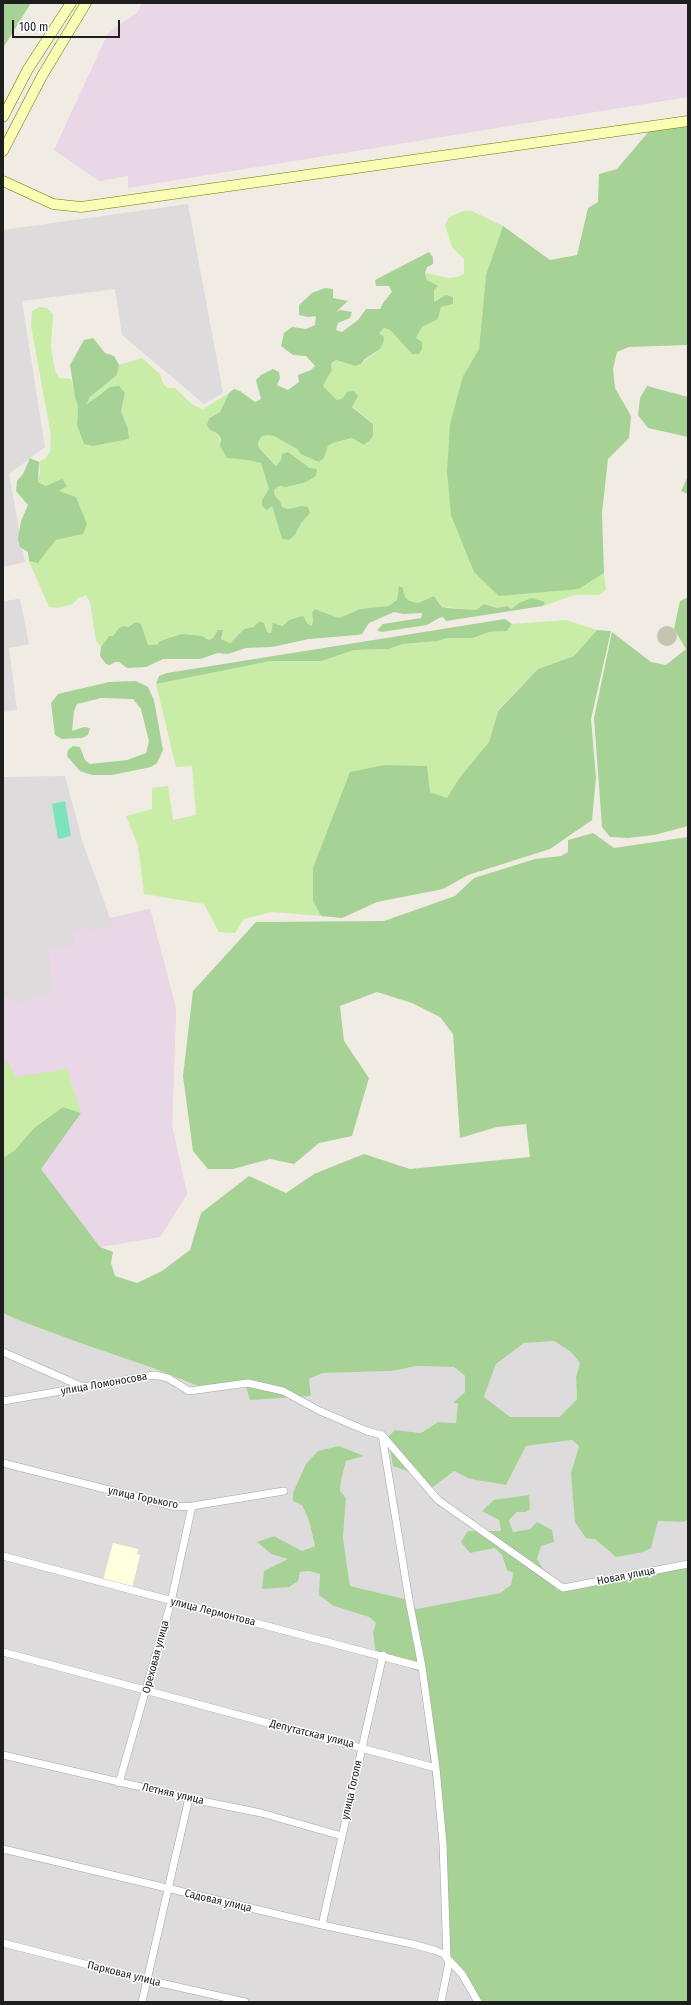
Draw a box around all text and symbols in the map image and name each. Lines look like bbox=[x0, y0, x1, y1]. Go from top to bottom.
scale bar bbox=[14, 12, 122, 38]
text: 100 m bbox=[19, 20, 48, 34]
street label: улица Ломоносова bbox=[60, 1370, 148, 1398]
street label: улица Горького bbox=[107, 1484, 179, 1512]
street label: Новая улица bbox=[596, 1564, 656, 1588]
street label: улица Лермонтова bbox=[169, 1595, 257, 1629]
street label: Ореховая улица bbox=[140, 1619, 172, 1695]
street label: Депутатская улица bbox=[268, 1717, 356, 1751]
street label: улица Гоголя bbox=[339, 1759, 365, 1821]
street label: Летняя улица bbox=[141, 1780, 205, 1808]
street label: Садовая улица bbox=[183, 1887, 253, 1915]
street label: Парковая улица bbox=[86, 1959, 162, 1989]

